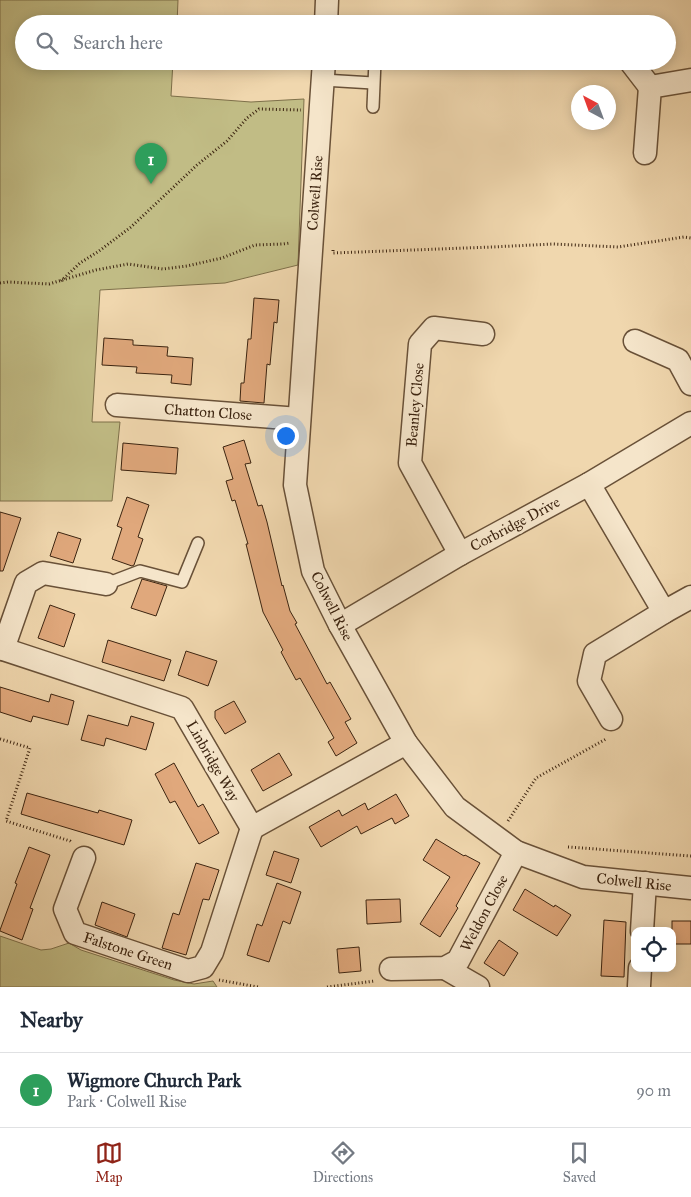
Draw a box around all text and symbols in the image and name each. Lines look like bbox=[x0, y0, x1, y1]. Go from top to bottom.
search box bbox=[15, 15, 676, 70]
icon: search bbox=[33, 29, 61, 57]
text: Search here bbox=[73, 31, 163, 54]
north arrow bbox=[571, 85, 616, 130]
pin: 1 bbox=[135, 143, 167, 184]
street label: Colwell Rise bbox=[303, 155, 327, 231]
street label: Beanley Close bbox=[402, 362, 428, 448]
street label: Chatton Close bbox=[163, 400, 253, 424]
your location bbox=[273, 423, 299, 449]
street label: Corbridge Drive bbox=[467, 493, 563, 555]
street label: Colwell Rise bbox=[307, 568, 357, 644]
street label: Linbridge Way bbox=[182, 717, 244, 806]
street label: Colwell Rise bbox=[596, 869, 672, 895]
street label: Weldon Close bbox=[456, 872, 512, 954]
map controls bbox=[631, 927, 676, 972]
button: locate bbox=[631, 927, 676, 972]
street label: Falstone Green bbox=[81, 928, 175, 974]
text: Nearby bbox=[20, 1007, 83, 1033]
text: Wigmore Church Park bbox=[67, 1069, 241, 1092]
text: 1 bbox=[33, 1081, 39, 1100]
text: 90 m bbox=[636, 1081, 671, 1100]
text: Park · Colwell Rise bbox=[67, 1092, 187, 1111]
tab: Map bbox=[95, 1139, 123, 1186]
tab: Directions bbox=[313, 1139, 373, 1186]
tab: Saved bbox=[563, 1139, 596, 1186]

